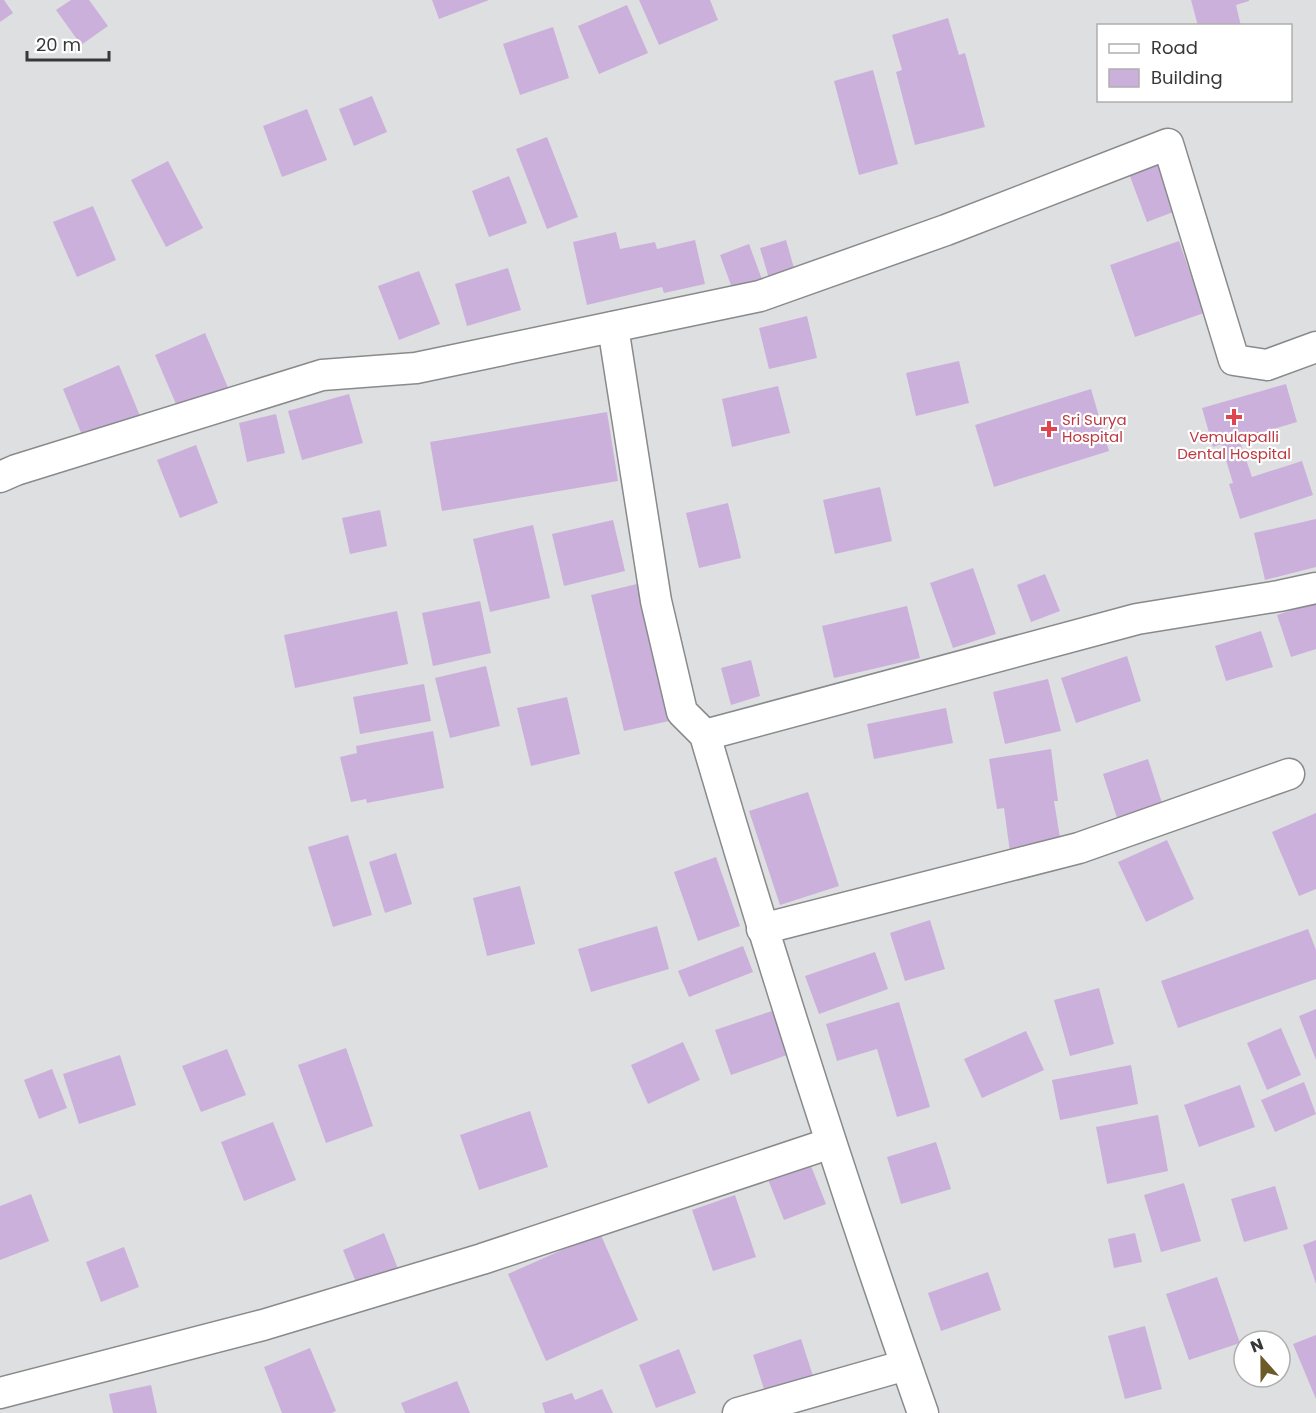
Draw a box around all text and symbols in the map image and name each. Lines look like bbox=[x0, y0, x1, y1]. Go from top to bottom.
scale bar bbox=[27, 24, 110, 62]
legend bbox=[1097, 24, 1292, 102]
text: 20 m bbox=[36, 32, 81, 57]
text: Road bbox=[1151, 35, 1198, 60]
text: Building bbox=[1151, 65, 1223, 90]
marker: Vemulapalli Dental Hospital bbox=[1225, 408, 1243, 426]
place label: Sri Surya Hospital bbox=[1062, 409, 1127, 447]
marker: Sri Surya Hospital bbox=[1040, 420, 1058, 438]
place label: Vemulapalli Dental Hospital bbox=[1177, 426, 1291, 464]
north arrow bbox=[1232, 1329, 1292, 1389]
text: N bbox=[1247, 1333, 1267, 1358]

